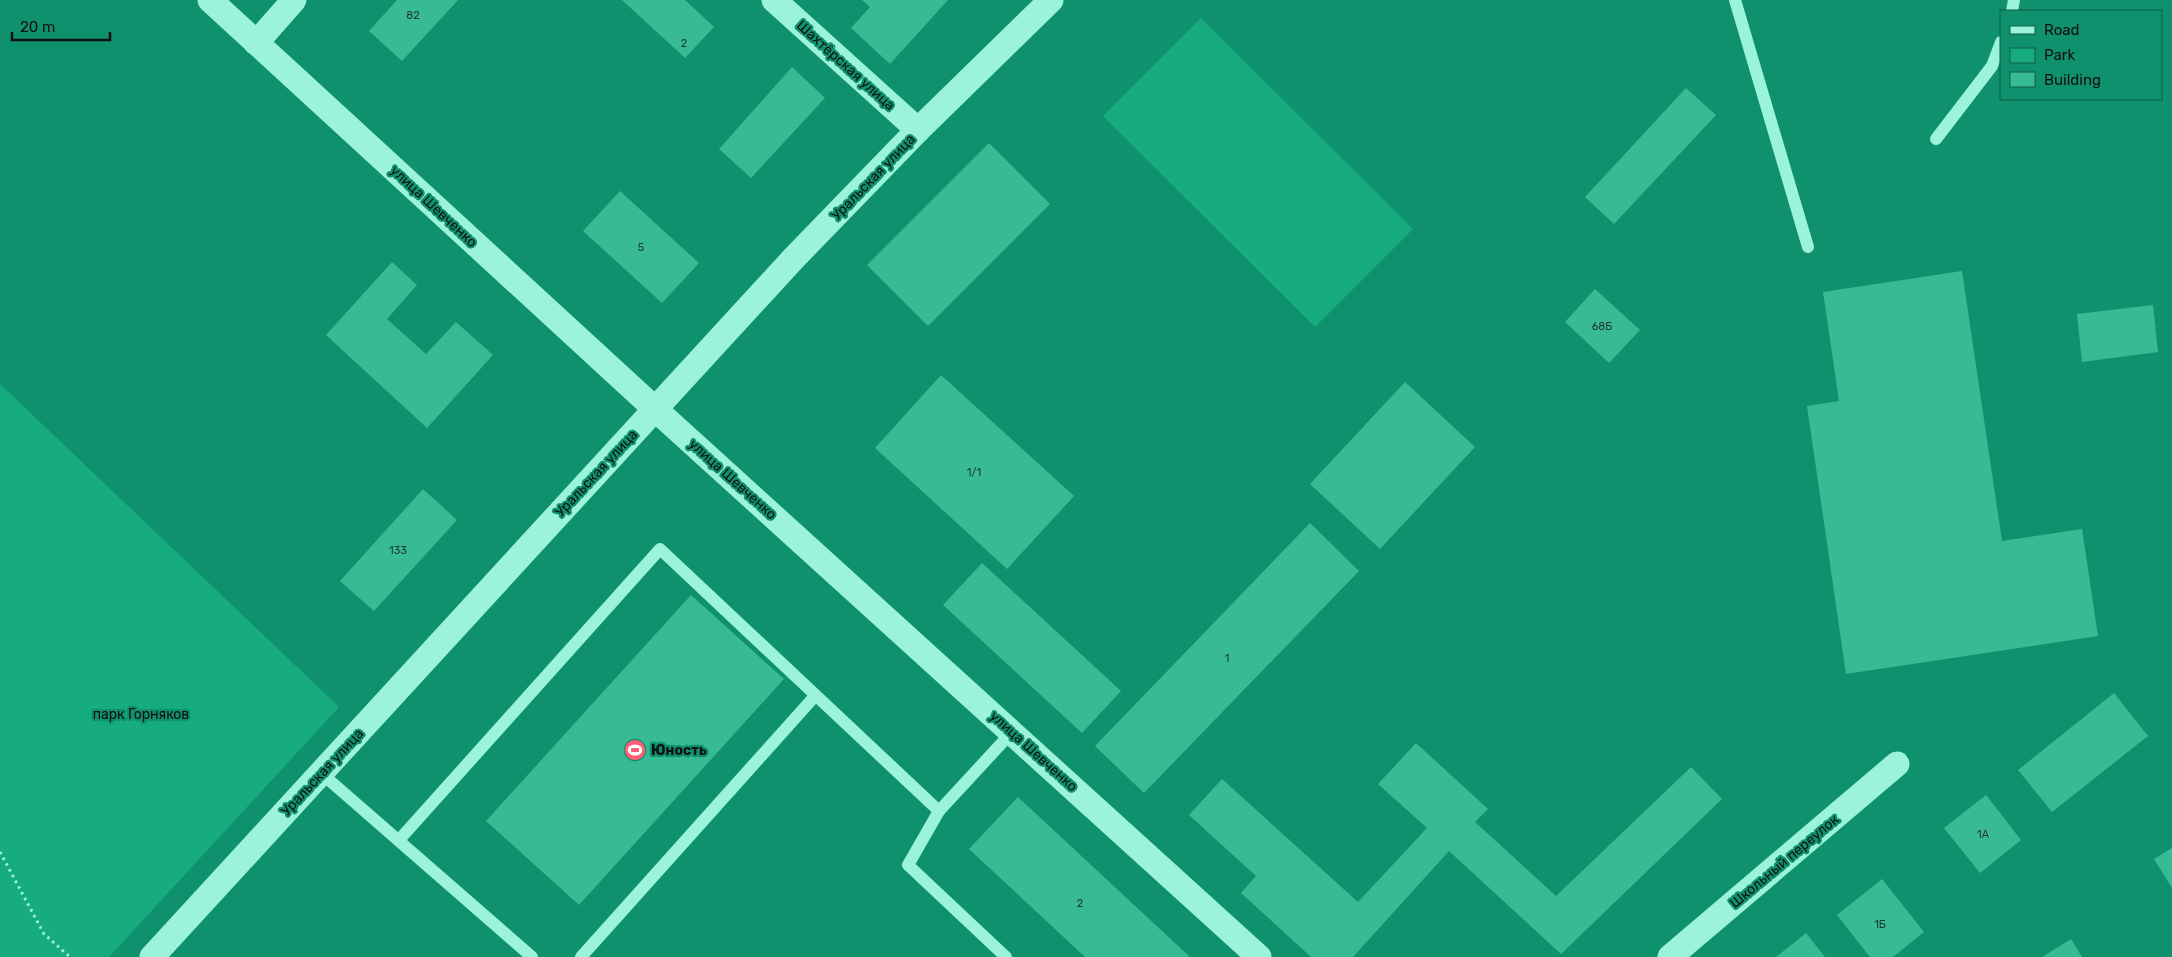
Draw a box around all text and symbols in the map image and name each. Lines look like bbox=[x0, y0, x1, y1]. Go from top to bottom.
house number: 82 bbox=[406, 9, 420, 22]
scale bar bbox=[12, 10, 110, 42]
legend bbox=[2000, 10, 2162, 100]
street label: Шахтёрская улица bbox=[793, 17, 898, 114]
text: 20 m bbox=[20, 18, 55, 36]
text: Road bbox=[2044, 21, 2080, 39]
house number: 2 bbox=[681, 37, 687, 50]
text: Park bbox=[2044, 46, 2075, 64]
text: Building bbox=[2044, 71, 2101, 89]
street label: Уральская улица bbox=[828, 131, 919, 224]
street label: улица Шевченко bbox=[387, 162, 480, 251]
house number: 5 bbox=[638, 241, 645, 254]
house number: 68Б bbox=[1592, 320, 1612, 333]
street label: Уральская улица bbox=[552, 426, 641, 521]
street label: улица Шевченко bbox=[685, 436, 780, 523]
house number: 1/1 bbox=[967, 466, 981, 479]
house number: 133 bbox=[389, 544, 407, 557]
house number: 1 bbox=[1225, 652, 1229, 665]
park label: парк Горняков bbox=[93, 706, 189, 723]
street label: улица Шевченко bbox=[986, 708, 1081, 795]
street label: Уральская улица bbox=[278, 725, 367, 820]
sports icon: Юность bbox=[623, 738, 647, 762]
place label: Юность bbox=[651, 742, 707, 759]
street label: Школьный переулок bbox=[1726, 811, 1843, 912]
house number: 1А bbox=[1977, 828, 1990, 841]
house number: 2 bbox=[1077, 897, 1083, 910]
house number: 1Б bbox=[1874, 918, 1886, 931]

